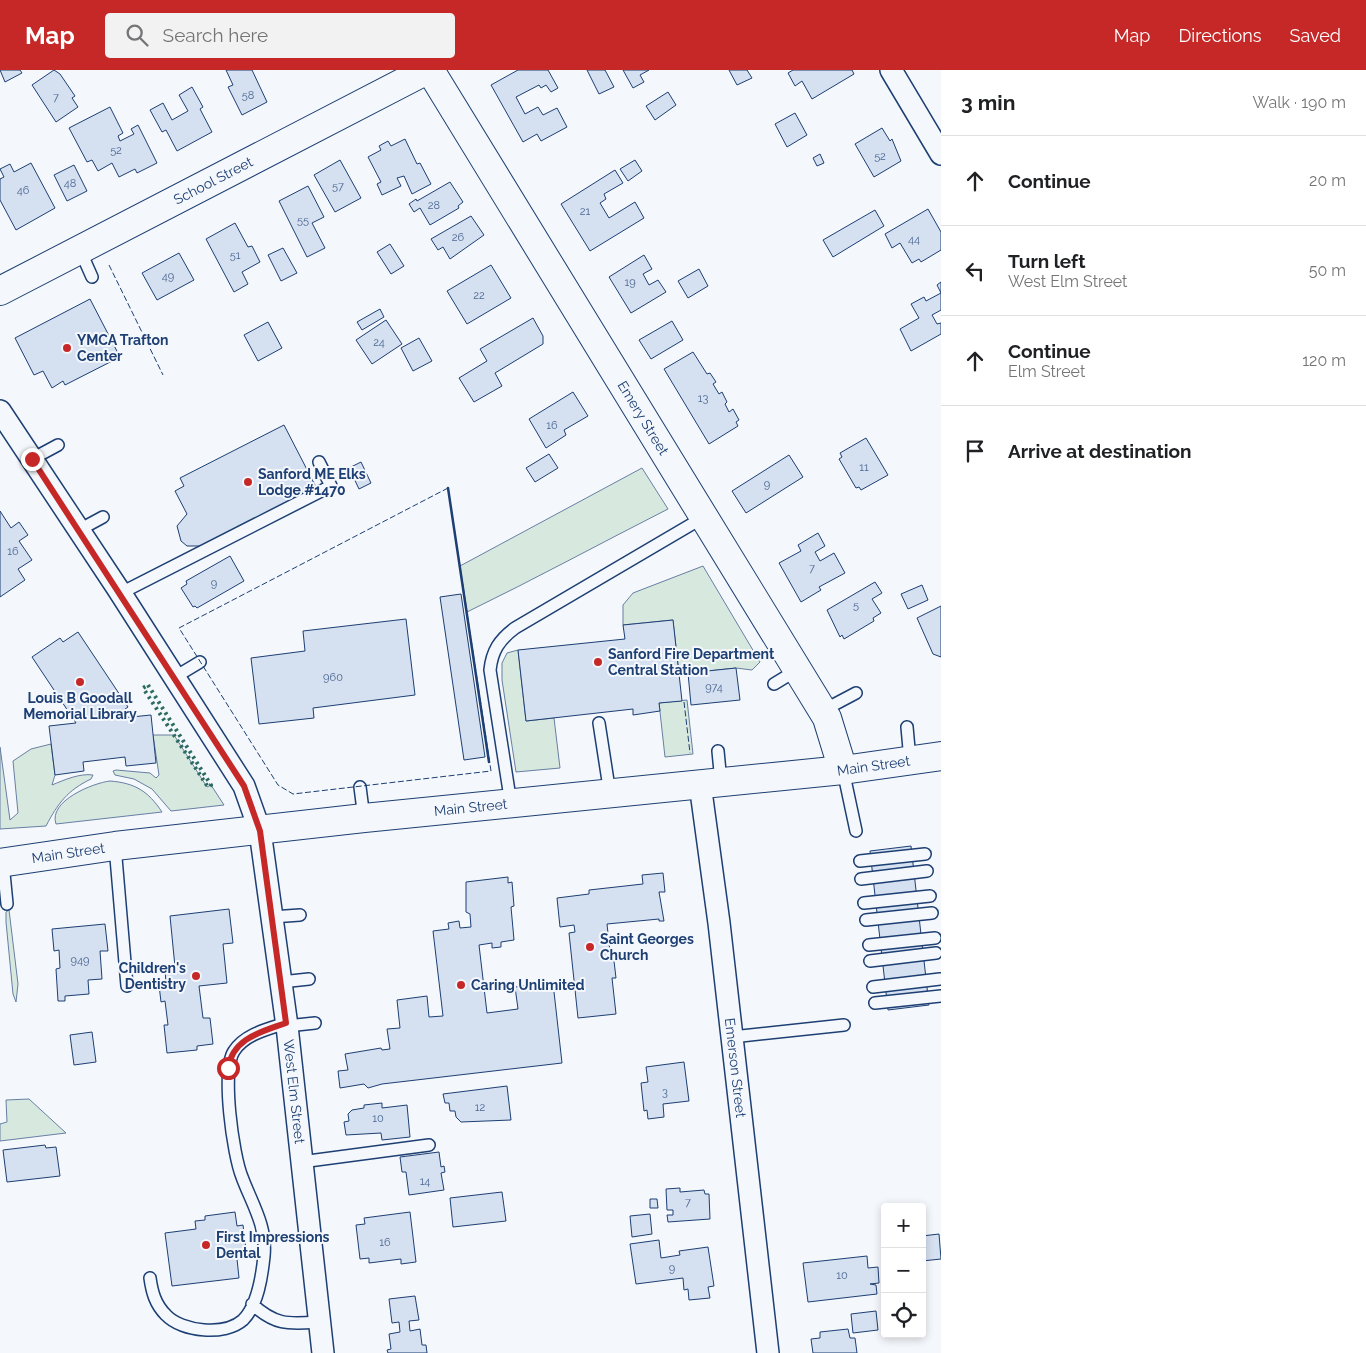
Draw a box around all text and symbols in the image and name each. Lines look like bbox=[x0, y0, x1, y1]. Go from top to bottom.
search box bbox=[105, 13, 455, 58]
text: Map bbox=[25, 21, 75, 50]
icon: search bbox=[123, 21, 151, 49]
text: Search here bbox=[163, 24, 268, 46]
text: Map bbox=[1114, 25, 1150, 46]
text: Directions bbox=[1178, 25, 1262, 46]
text: Saved bbox=[1290, 25, 1341, 46]
house number: 58 bbox=[242, 89, 254, 102]
text: 3 min bbox=[961, 90, 1015, 115]
house number: 7 bbox=[53, 91, 59, 104]
text: Walk · 190 m bbox=[1253, 93, 1346, 112]
house number: 52 bbox=[110, 144, 122, 157]
house number: 52 bbox=[874, 150, 886, 163]
street label: School Street bbox=[171, 153, 256, 208]
icon: ahead bbox=[961, 167, 989, 195]
text: Continue bbox=[1008, 170, 1091, 192]
text: 20 m bbox=[1309, 171, 1346, 190]
house number: 48 bbox=[64, 177, 76, 190]
house number: 57 bbox=[332, 180, 344, 193]
house number: 46 bbox=[17, 184, 30, 197]
house number: 28 bbox=[428, 199, 440, 212]
house number: 21 bbox=[580, 205, 591, 218]
house number: 55 bbox=[297, 214, 309, 227]
house number: 26 bbox=[452, 231, 465, 244]
house number: 44 bbox=[908, 233, 920, 246]
house number: 51 bbox=[230, 249, 241, 262]
text: Turn left bbox=[1008, 250, 1085, 272]
icon: left bbox=[961, 257, 989, 285]
text: 50 m bbox=[1309, 261, 1346, 280]
house number: 49 bbox=[162, 270, 174, 283]
text: West Elm Street bbox=[1008, 272, 1127, 291]
house number: 19 bbox=[624, 276, 636, 289]
house number: 22 bbox=[473, 289, 485, 302]
place label: YMCA Trafton Center bbox=[77, 332, 169, 364]
house number: 24 bbox=[373, 336, 385, 349]
text: Continue bbox=[1008, 340, 1091, 362]
marker: YMCA Trafton Center bbox=[61, 342, 73, 354]
icon: ahead bbox=[961, 347, 989, 375]
text: 120 m bbox=[1302, 351, 1346, 370]
text: Elm Street bbox=[1008, 362, 1085, 381]
street label: Emery Street bbox=[614, 378, 672, 458]
house number: 13 bbox=[698, 392, 708, 405]
house number: 16 bbox=[546, 419, 558, 432]
icon: arrive bbox=[961, 437, 989, 465]
text: Arrive at destination bbox=[1008, 440, 1192, 462]
route end bbox=[21, 448, 44, 471]
house number: 11 bbox=[859, 461, 869, 474]
place label: Sanford ME Elks Lodge #1470 bbox=[258, 466, 366, 498]
marker: Sanford ME Elks Lodge #1470 bbox=[242, 476, 254, 488]
house number: 9 bbox=[764, 478, 770, 491]
house number: 16 bbox=[7, 545, 19, 558]
house number: 7 bbox=[809, 562, 815, 575]
house number: 9 bbox=[211, 577, 217, 590]
house number: 5 bbox=[853, 599, 859, 612]
place label: Sanford Fire Department Central Station bbox=[608, 646, 775, 678]
marker: Sanford Fire Department Central Station bbox=[592, 656, 604, 668]
house number: 960 bbox=[323, 671, 343, 684]
marker: Louis B Goodall Memorial Library bbox=[74, 676, 86, 688]
house number: 974 bbox=[705, 681, 723, 694]
place label: Louis B Goodall Memorial Library bbox=[23, 690, 137, 722]
street label: Main Street bbox=[836, 752, 911, 779]
street label: Main Street bbox=[433, 796, 508, 819]
street label: Main Street bbox=[31, 840, 106, 866]
place label: Saint Georges Church bbox=[600, 931, 694, 963]
marker: Saint Georges Church bbox=[584, 941, 596, 953]
house number: 949 bbox=[71, 954, 89, 967]
place label: Children's Dentistry bbox=[119, 960, 186, 992]
marker: Children's Dentistry bbox=[190, 970, 202, 982]
place label: Caring Unlimited bbox=[471, 977, 584, 993]
marker: Caring Unlimited bbox=[455, 979, 467, 991]
street label: Emerson Street bbox=[722, 1017, 749, 1119]
street label: West Elm Street bbox=[281, 1039, 308, 1145]
route start bbox=[217, 1057, 240, 1080]
house number: 3 bbox=[662, 1086, 668, 1099]
house number: 12 bbox=[475, 1101, 485, 1114]
house number: 10 bbox=[372, 1112, 384, 1125]
house number: 14 bbox=[420, 1175, 430, 1188]
house number: 7 bbox=[685, 1196, 691, 1209]
map controls bbox=[881, 1203, 926, 1338]
button: + bbox=[881, 1203, 926, 1248]
place label: First Impressions Dental bbox=[216, 1229, 330, 1261]
house number: 16 bbox=[379, 1236, 391, 1249]
marker: First Impressions Dental bbox=[200, 1239, 212, 1251]
button: − bbox=[881, 1248, 926, 1293]
house number: 9 bbox=[669, 1262, 675, 1275]
house number: 10 bbox=[836, 1269, 848, 1282]
button: locate bbox=[881, 1293, 926, 1338]

